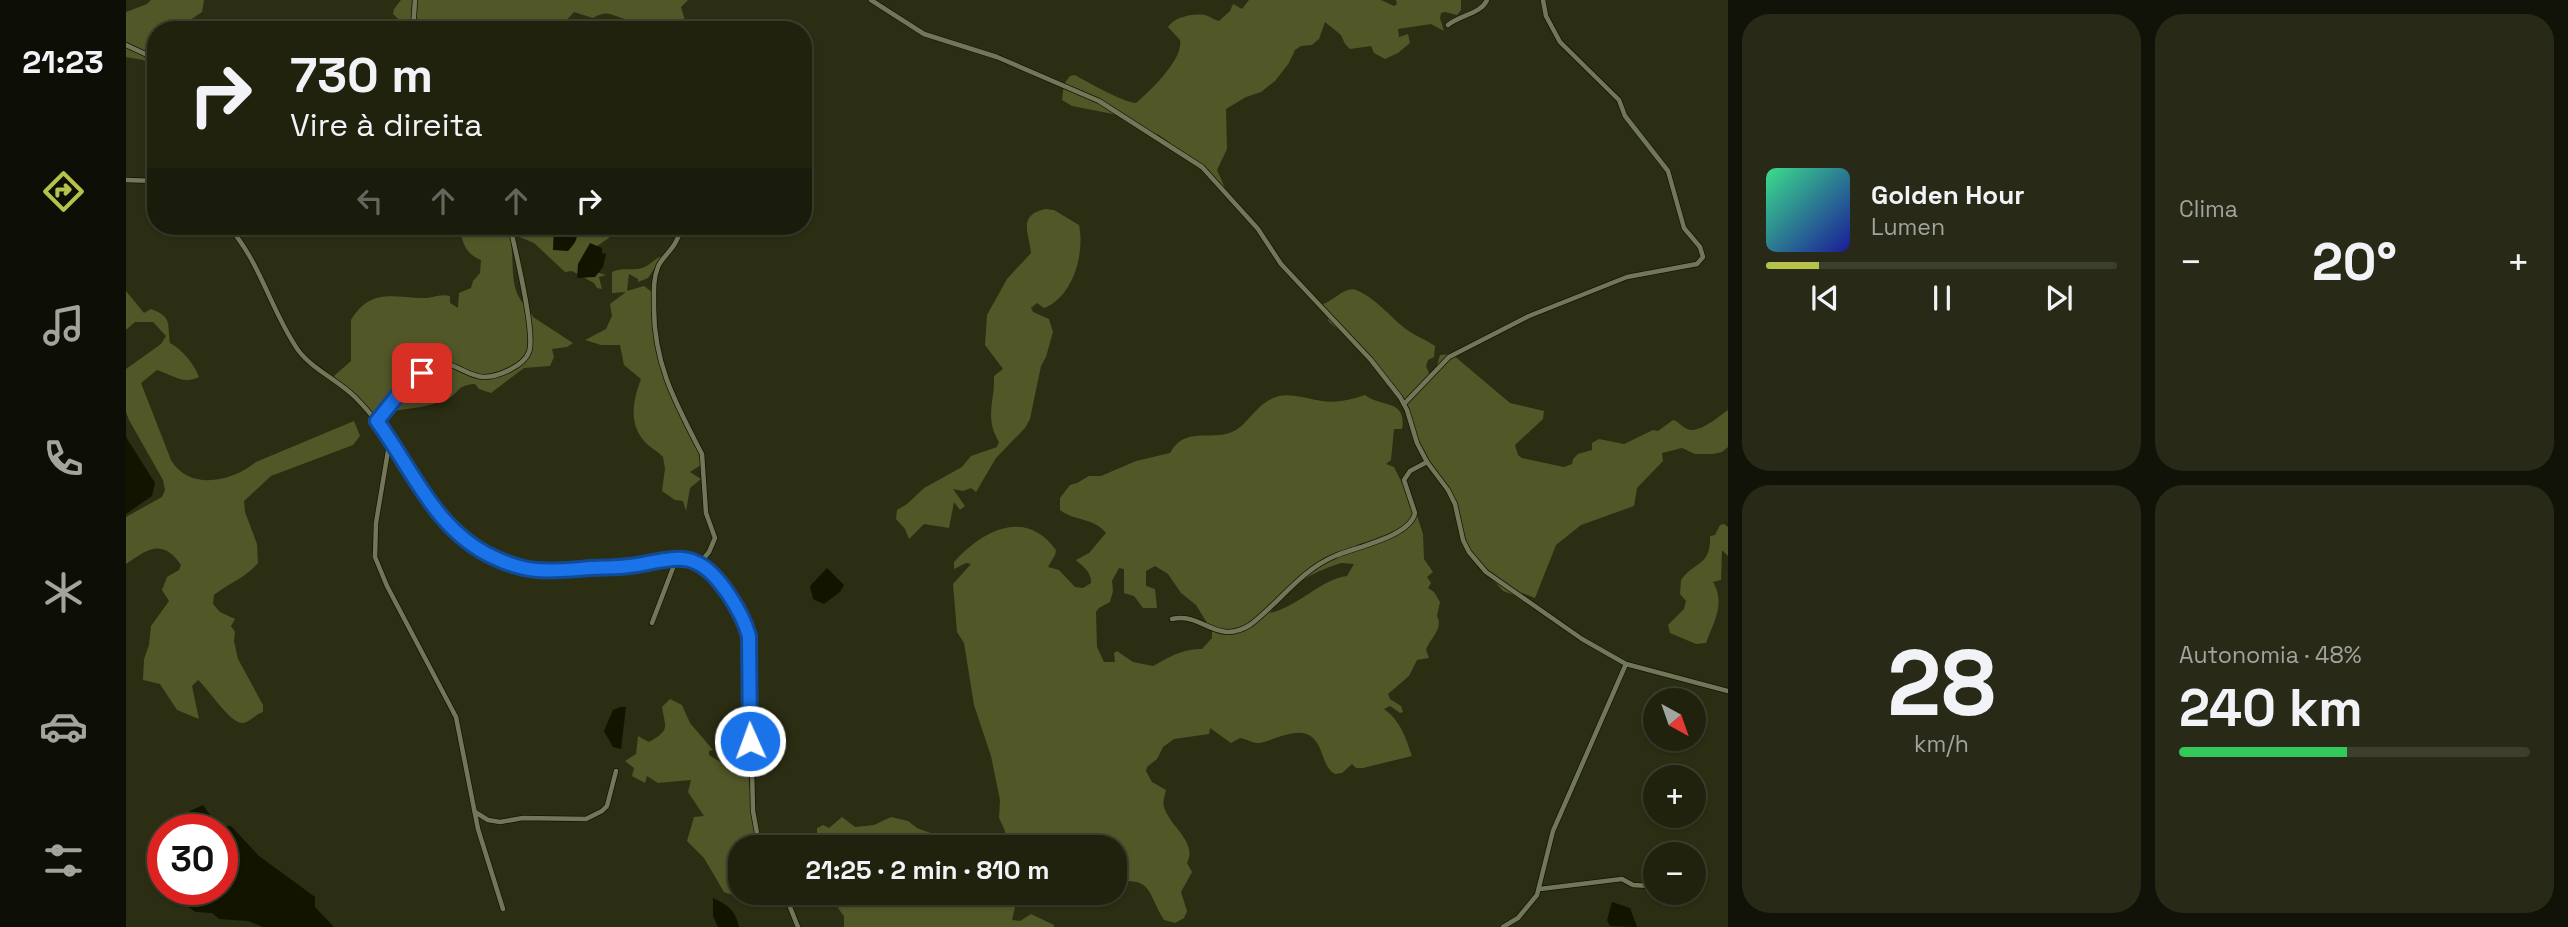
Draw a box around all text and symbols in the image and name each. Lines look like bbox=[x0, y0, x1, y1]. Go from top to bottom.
text: 21:23 bbox=[22, 42, 104, 82]
text: 730 m bbox=[290, 44, 433, 106]
icon: right bbox=[175, 49, 266, 140]
text: Vire à direita bbox=[290, 105, 483, 145]
icon: directions bbox=[39, 167, 88, 216]
text: Golden Hour bbox=[1871, 178, 2025, 212]
icon: left bbox=[351, 182, 389, 220]
icon: ahead bbox=[424, 182, 462, 220]
icon: ahead bbox=[497, 182, 535, 220]
icon: right bbox=[570, 182, 608, 220]
text: Clima bbox=[2179, 194, 2238, 224]
text: Lumen bbox=[1871, 212, 1945, 242]
text: 20° bbox=[2312, 229, 2397, 295]
text: − bbox=[2179, 238, 2203, 286]
text: + bbox=[2506, 238, 2530, 286]
icon: previous bbox=[1806, 279, 1844, 317]
icon: pause bbox=[1923, 279, 1961, 317]
icon: next bbox=[2040, 279, 2078, 317]
icon: music bbox=[39, 301, 88, 350]
pin bbox=[392, 343, 452, 403]
icon: arrive bbox=[403, 354, 441, 392]
icon: phone bbox=[39, 434, 88, 483]
icon: climate bbox=[39, 568, 88, 617]
text: 28 bbox=[1887, 625, 1996, 742]
text: Autonomia · 48% bbox=[2179, 640, 2361, 670]
text: 240 km bbox=[2179, 675, 2363, 741]
north arrow bbox=[1643, 688, 1706, 751]
map controls bbox=[1643, 688, 1706, 905]
icon: car bbox=[39, 702, 88, 751]
position arrow bbox=[713, 704, 787, 778]
text: km/h bbox=[1914, 729, 1969, 759]
button: + bbox=[1643, 765, 1706, 828]
speed limit sign: 30 bbox=[147, 814, 238, 905]
icon: filters bbox=[39, 836, 88, 885]
button: − bbox=[1643, 842, 1706, 905]
text: 21:25 · 2 min · 810 m bbox=[806, 853, 1049, 887]

